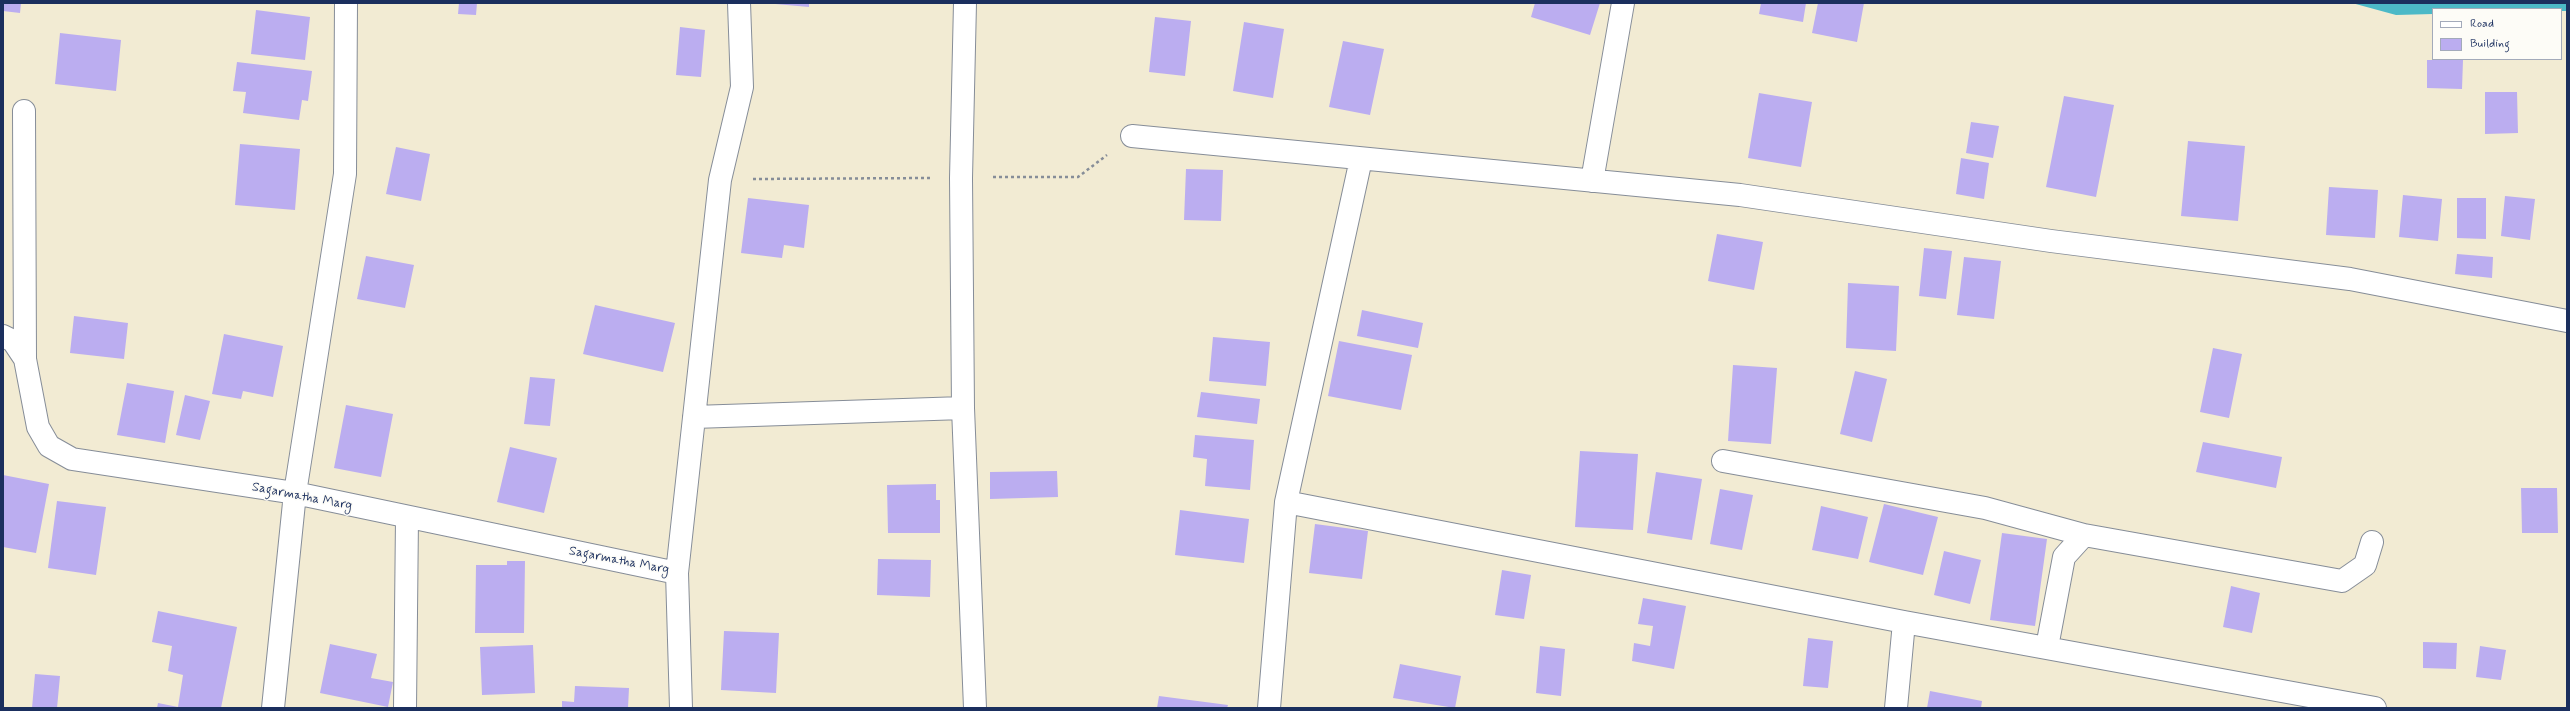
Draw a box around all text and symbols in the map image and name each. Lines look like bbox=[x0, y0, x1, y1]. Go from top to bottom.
legend bbox=[2432, 8, 2562, 60]
text: Road bbox=[2470, 16, 2494, 32]
text: Building bbox=[2470, 36, 2510, 52]
street label: Sagarmatha Marg bbox=[251, 480, 353, 514]
street label: Sagarmatha Marg bbox=[568, 544, 670, 578]

